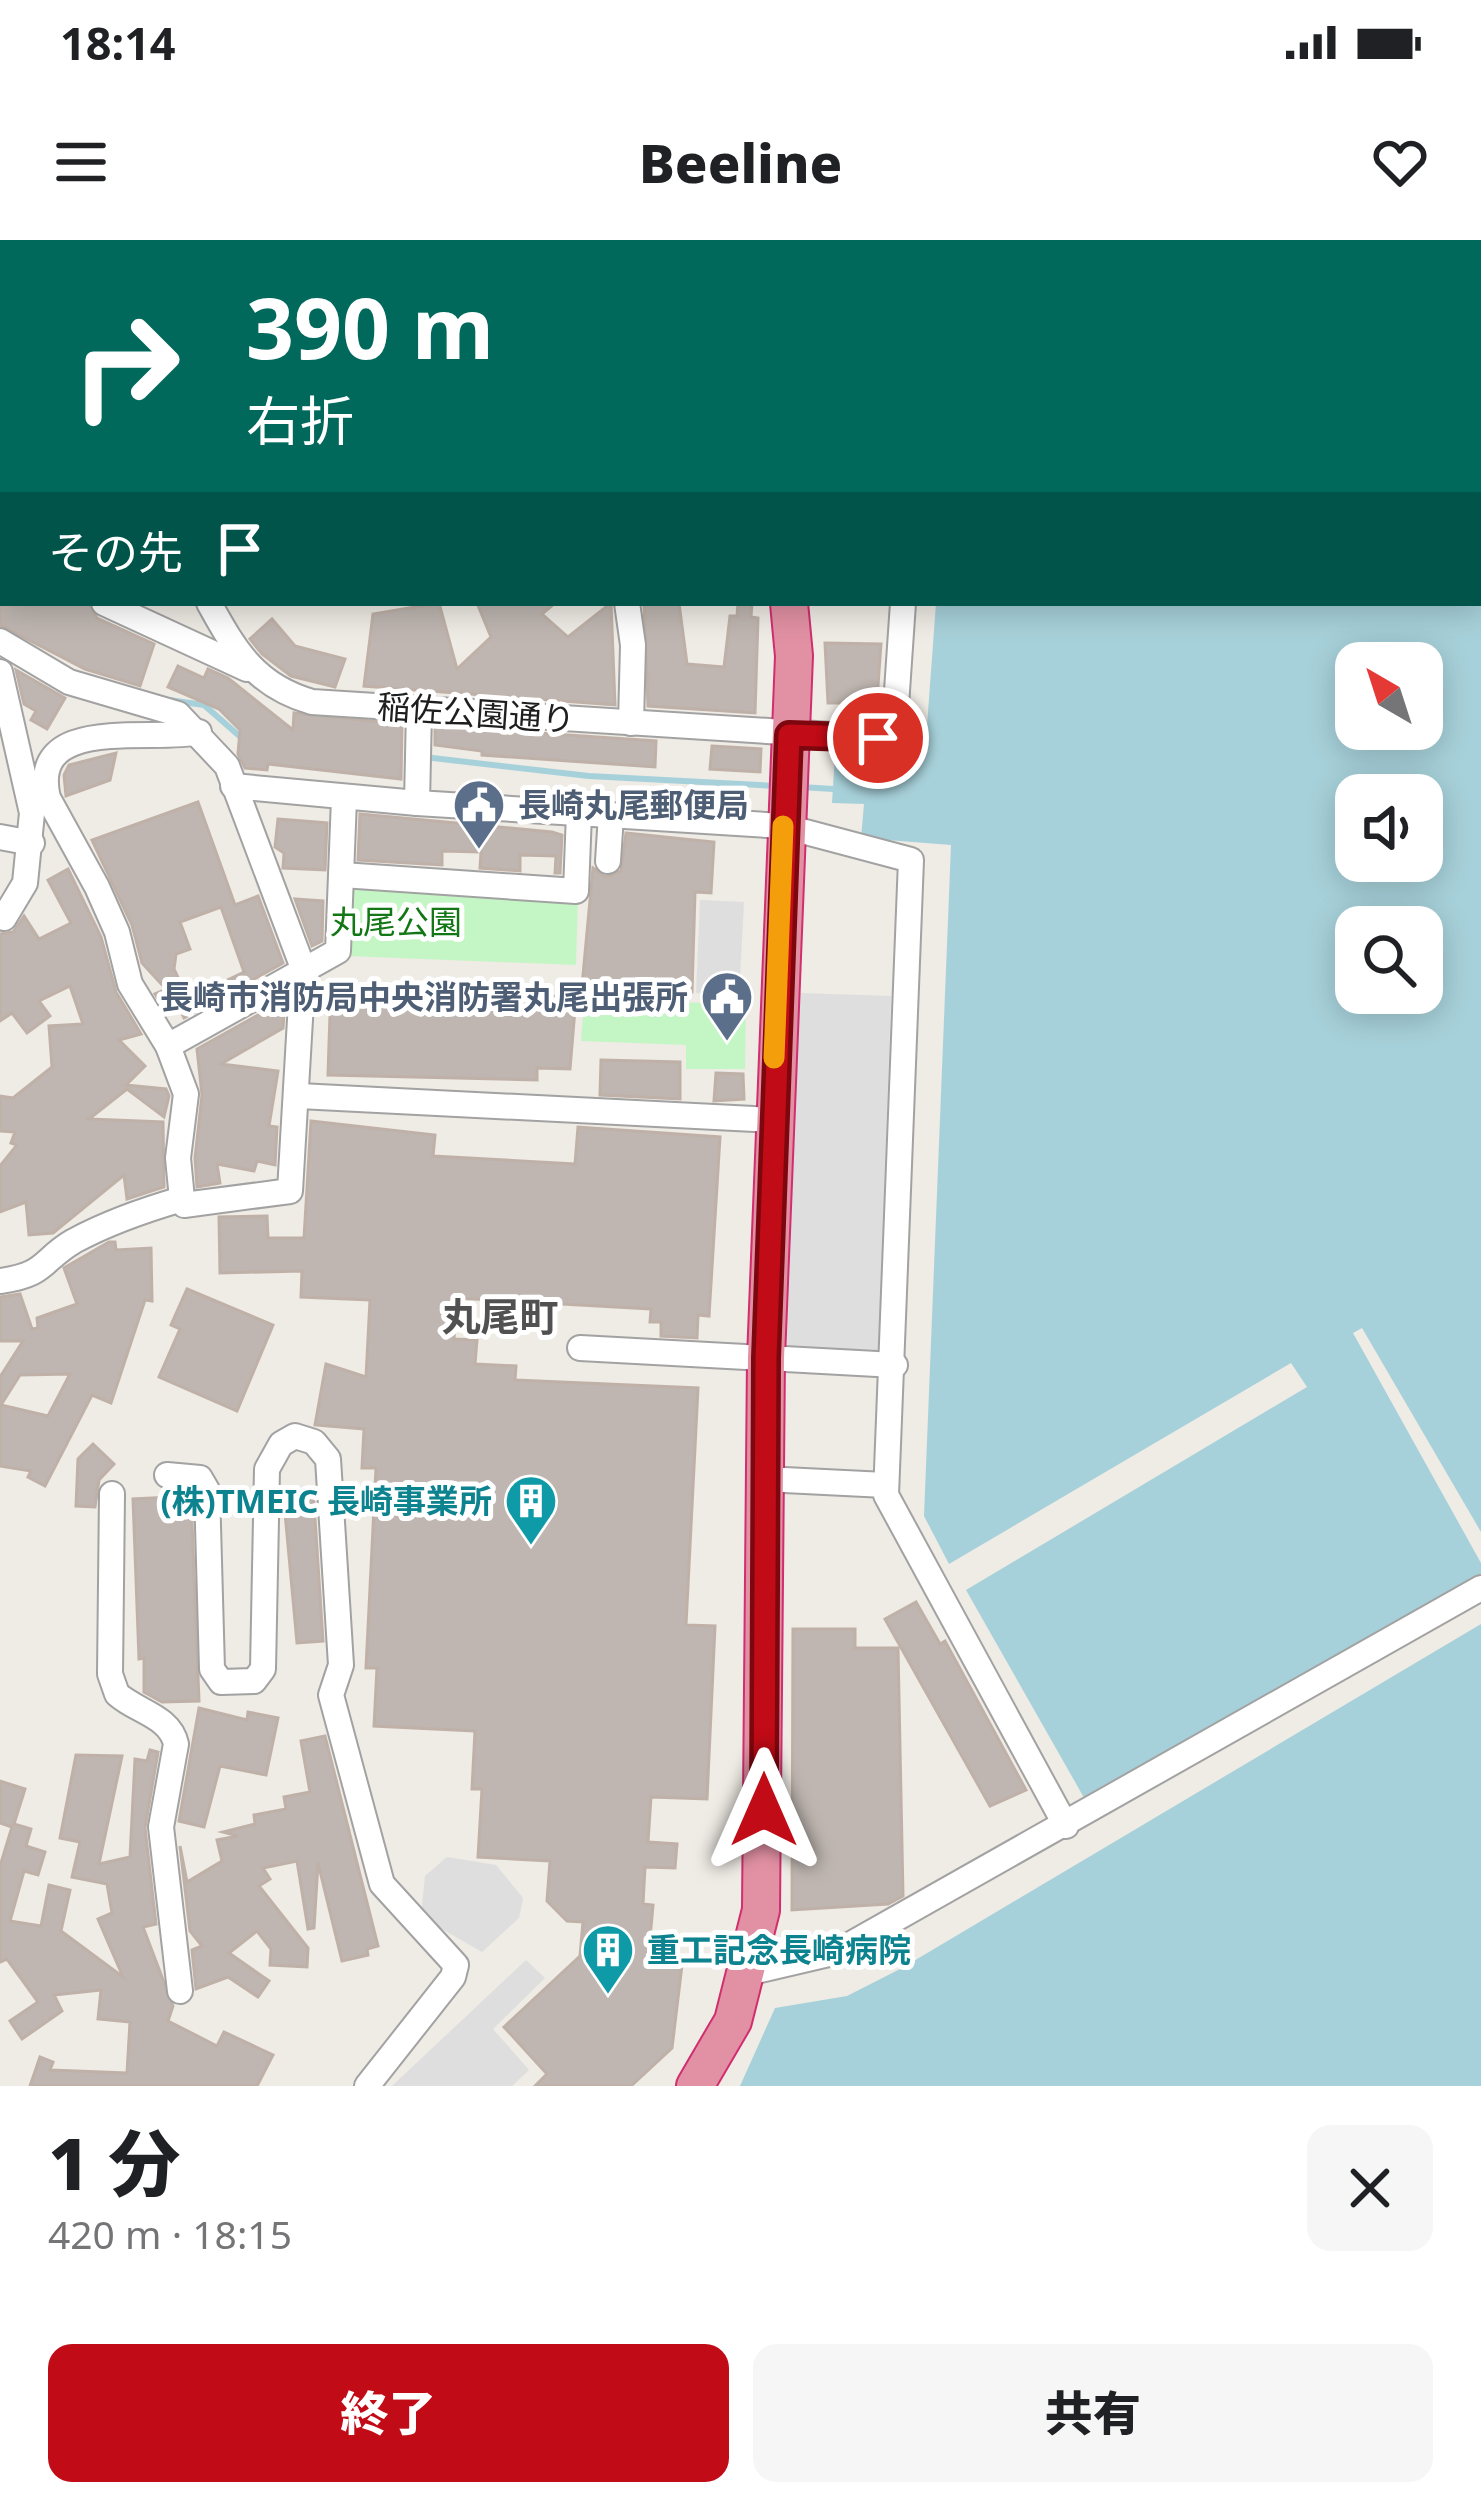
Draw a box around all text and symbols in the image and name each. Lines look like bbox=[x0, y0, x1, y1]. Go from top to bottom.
text: 18:14 bbox=[60, 12, 176, 73]
text: Beeline bbox=[639, 125, 842, 199]
icon: menu bbox=[48, 129, 114, 195]
icon: heart bbox=[1367, 129, 1433, 195]
text: 390 m bbox=[246, 269, 494, 384]
icon: right bbox=[48, 288, 204, 444]
text: 右折 bbox=[246, 383, 354, 457]
icon: arrive bbox=[207, 516, 273, 582]
text: その先 bbox=[48, 521, 183, 582]
north arrow bbox=[1335, 642, 1443, 750]
map controls bbox=[1335, 642, 1443, 1014]
street label: 稲佐公園通り bbox=[376, 683, 576, 742]
pin bbox=[827, 687, 929, 789]
icon: arrive bbox=[845, 705, 911, 771]
button: sound bbox=[1335, 774, 1443, 882]
public building icon: 長崎丸尾郵便局 bbox=[451, 777, 507, 851]
place label: 長崎丸尾郵便局 bbox=[518, 782, 749, 827]
park label: 丸尾公園 bbox=[330, 899, 462, 944]
button: search bbox=[1335, 906, 1443, 1014]
public building icon: 長崎市消防局中央消防署丸尾出張所 bbox=[699, 969, 755, 1043]
place label: 長崎市消防局中央消防署丸尾出張所 bbox=[160, 974, 688, 1019]
district label: 丸尾町 bbox=[441, 1289, 559, 1342]
building icon: (株)TMEIC 長崎事業所 bbox=[503, 1473, 559, 1547]
place label: (株)TMEIC 長崎事業所 bbox=[160, 1478, 492, 1523]
position arrow bbox=[701, 1747, 827, 1873]
building icon: 重工記念長崎病院 bbox=[580, 1922, 636, 1996]
place label: 重工記念長崎病院 bbox=[647, 1927, 911, 1972]
text: 1 分 bbox=[48, 2113, 180, 2211]
button: close bbox=[1307, 2125, 1433, 2251]
text: 420 m · 18:15 bbox=[48, 2207, 292, 2260]
button: 終了 bbox=[48, 2344, 729, 2482]
button: 共有 bbox=[753, 2344, 1433, 2482]

